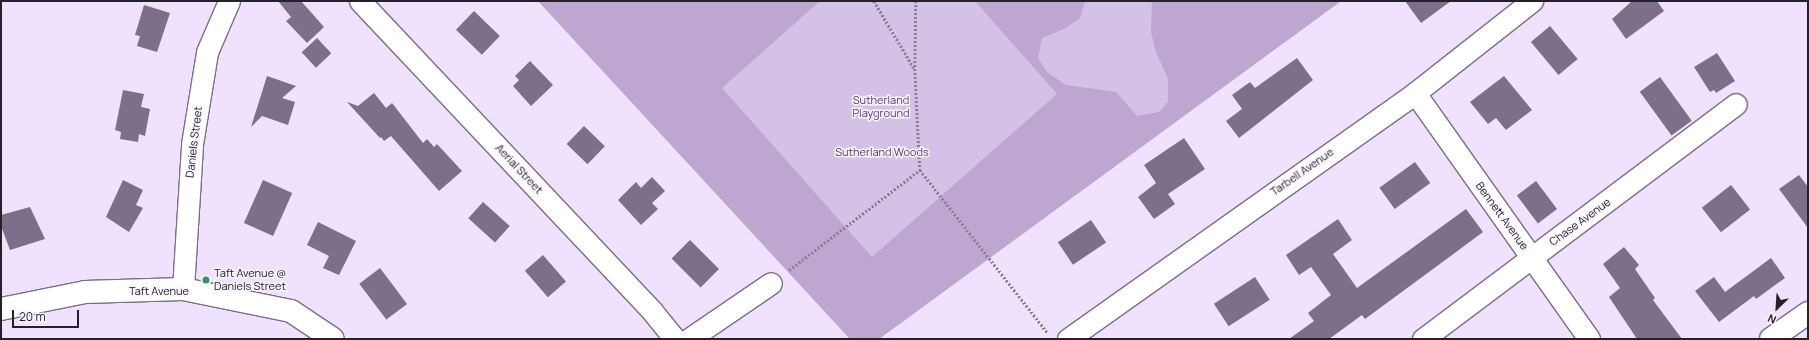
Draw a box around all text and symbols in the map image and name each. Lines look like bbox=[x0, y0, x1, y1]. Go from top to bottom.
park label: Sutherland Playground bbox=[852, 94, 910, 120]
street label: Daniels Street bbox=[183, 106, 205, 178]
street label: Aerial Street bbox=[493, 141, 545, 197]
park label: Sutherland Woods bbox=[835, 145, 929, 159]
street label: Tarbell Avenue bbox=[1268, 145, 1336, 199]
street label: Bennett Avenue bbox=[1473, 180, 1531, 252]
street label: Chase Avenue bbox=[1547, 195, 1613, 249]
place label: Taft Avenue @ Daniels Street bbox=[214, 267, 286, 293]
marker: Taft Avenue @ Daniels Street bbox=[201, 275, 211, 285]
street label: Taft Avenue bbox=[129, 284, 189, 298]
north arrow bbox=[1757, 288, 1797, 328]
scale bar bbox=[14, 302, 81, 328]
text: 20 m bbox=[19, 308, 46, 325]
text: N bbox=[1765, 311, 1778, 328]

